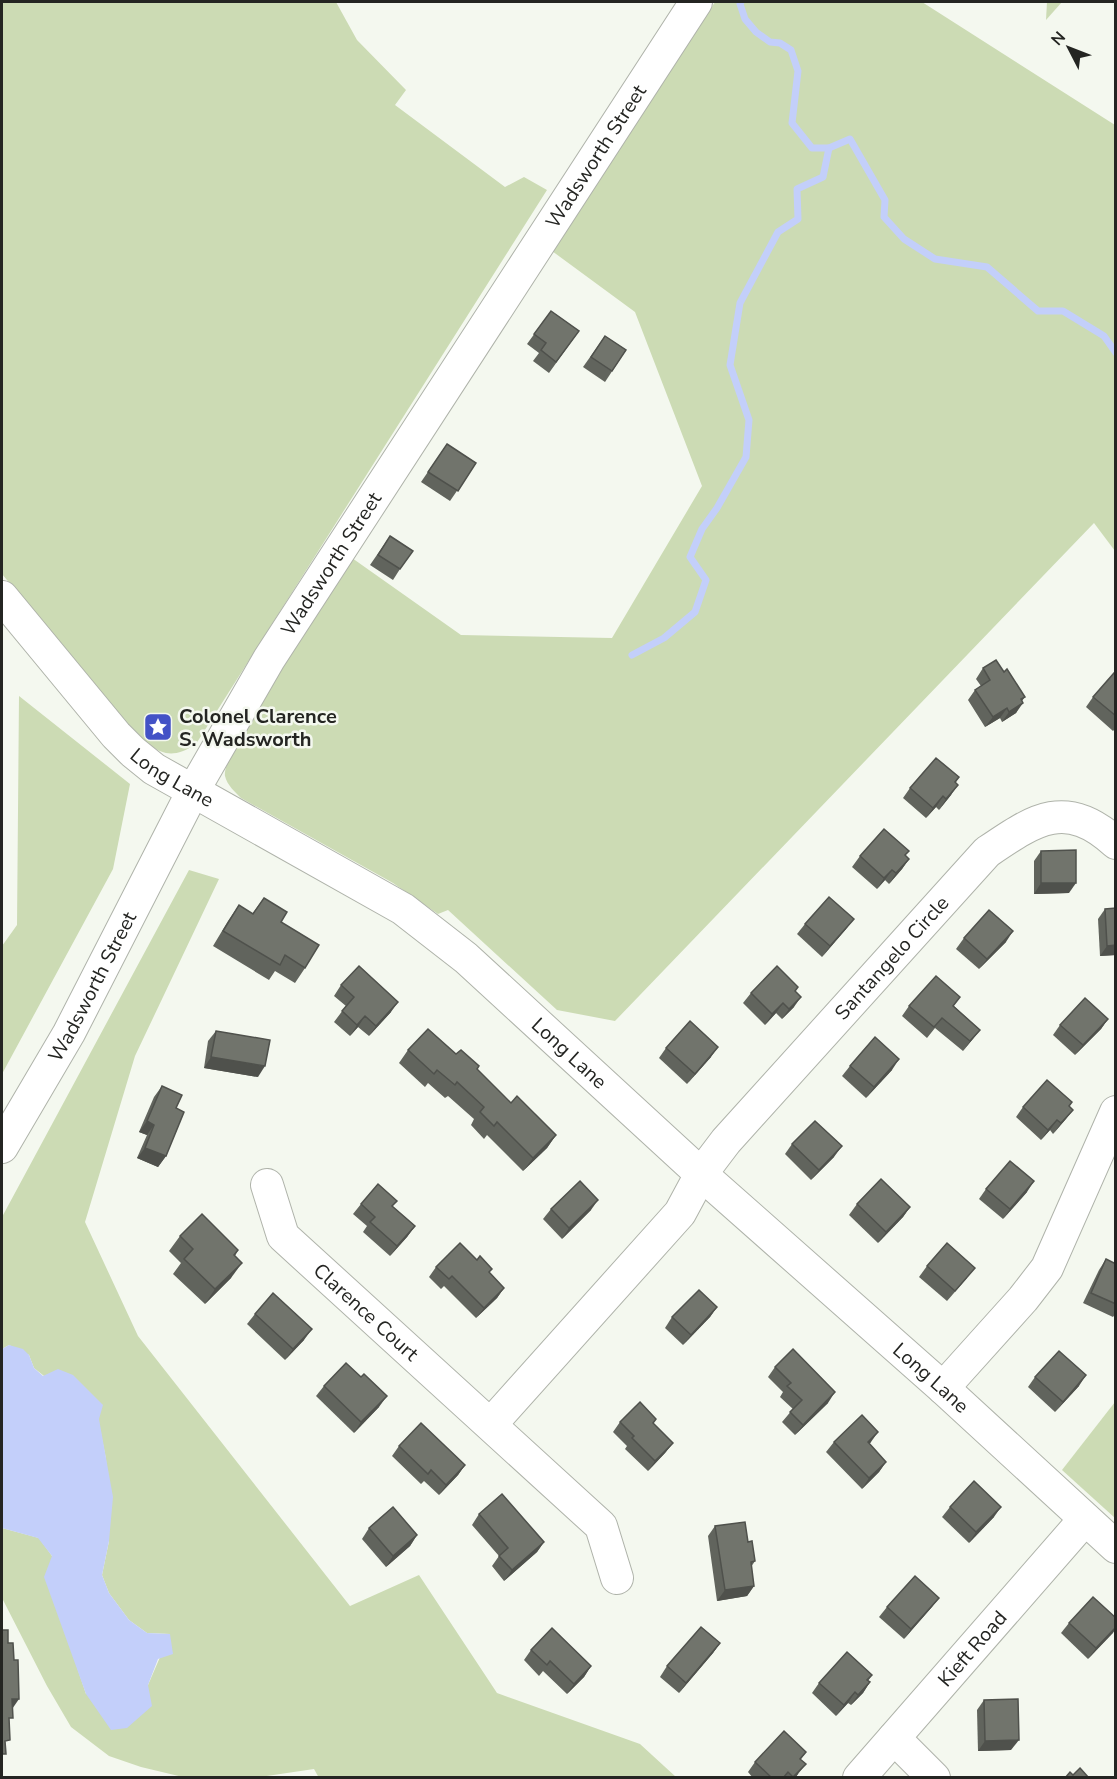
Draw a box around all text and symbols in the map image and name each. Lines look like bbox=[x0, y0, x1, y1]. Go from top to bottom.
north arrow bbox=[1039, 18, 1099, 78]
text: N bbox=[1046, 27, 1071, 50]
street label: Wadsworth Street bbox=[540, 79, 653, 234]
street label: Wadsworth Street bbox=[275, 486, 388, 641]
place label: Colonel Clarence S. Wadsworth bbox=[179, 703, 337, 753]
place icon: Colonel Clarence S. Wadsworth bbox=[142, 711, 174, 743]
street label: Long Lane bbox=[124, 742, 219, 814]
street label: Santangelo Circle bbox=[829, 890, 955, 1026]
street label: Wadsworth Street bbox=[42, 906, 143, 1067]
street label: Long Lane bbox=[525, 1012, 613, 1095]
street label: Clarence Court bbox=[307, 1257, 425, 1368]
street label: Long Lane bbox=[887, 1337, 975, 1419]
street label: Kieft Road bbox=[932, 1605, 1013, 1693]

